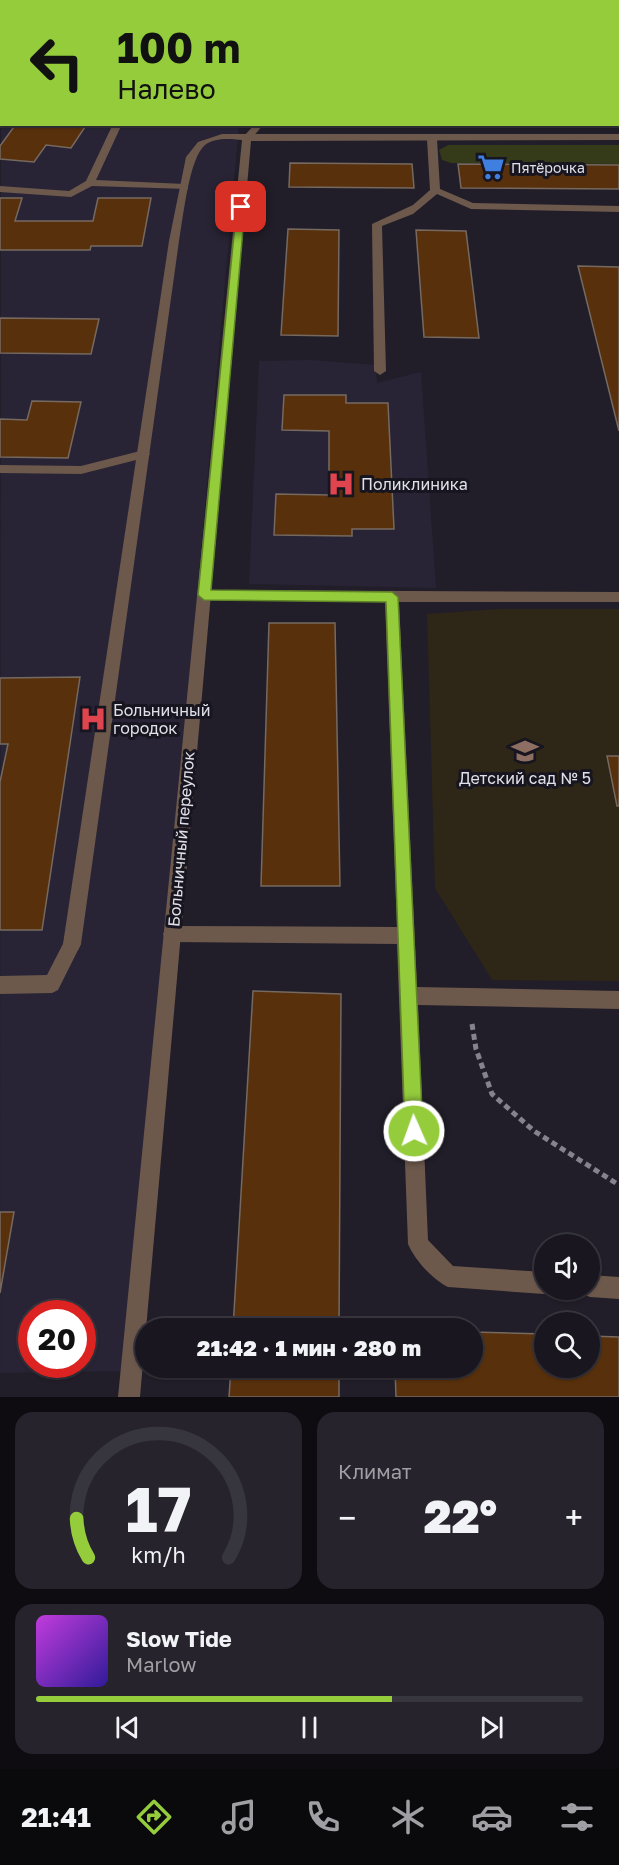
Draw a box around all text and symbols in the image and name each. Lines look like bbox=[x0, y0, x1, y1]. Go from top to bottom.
text: 100 m bbox=[117, 22, 240, 72]
icon: left bbox=[18, 24, 96, 102]
text: Налево bbox=[117, 73, 216, 105]
supermarket icon: Пятёрочка bbox=[476, 152, 506, 182]
place label: Пятёрочка bbox=[511, 159, 585, 176]
pin bbox=[215, 181, 266, 232]
icon: arrive bbox=[224, 190, 257, 223]
hospital icon: Поликлиника bbox=[326, 469, 356, 499]
place label: Поликлиника bbox=[361, 474, 468, 494]
place label: Больничный городок bbox=[113, 700, 210, 738]
hospital icon: Больничный городок bbox=[78, 704, 108, 734]
school or university icon: Детский сад № 5 bbox=[510, 736, 540, 766]
street label: Больничный переулок bbox=[163, 751, 199, 927]
place label: Детский сад № 5 bbox=[459, 768, 591, 788]
position arrow bbox=[382, 1099, 446, 1163]
map controls bbox=[534, 1234, 600, 1378]
button: sound bbox=[534, 1234, 600, 1300]
speed limit sign: 20 bbox=[18, 1300, 96, 1378]
button: search bbox=[534, 1312, 600, 1378]
text: 21:42 · 1 мин · 280 m bbox=[197, 1334, 421, 1361]
text: Климат bbox=[338, 1459, 412, 1483]
text: 17 bbox=[125, 1471, 192, 1546]
text: 22° bbox=[424, 1489, 497, 1543]
text: − bbox=[338, 1498, 356, 1537]
text: + bbox=[565, 1498, 583, 1537]
text: km/h bbox=[131, 1542, 186, 1568]
text: Slow Tide bbox=[126, 1625, 232, 1652]
text: Marlow bbox=[126, 1652, 197, 1676]
icon: previous bbox=[111, 1711, 144, 1744]
icon: pause bbox=[293, 1711, 326, 1744]
icon: next bbox=[475, 1711, 508, 1744]
icon: directions bbox=[133, 1796, 175, 1838]
icon: music bbox=[218, 1796, 260, 1838]
icon: phone bbox=[302, 1796, 344, 1838]
icon: climate bbox=[387, 1796, 429, 1838]
icon: car bbox=[471, 1796, 513, 1838]
icon: filters bbox=[556, 1796, 598, 1838]
text: 21:41 bbox=[21, 1801, 91, 1833]

